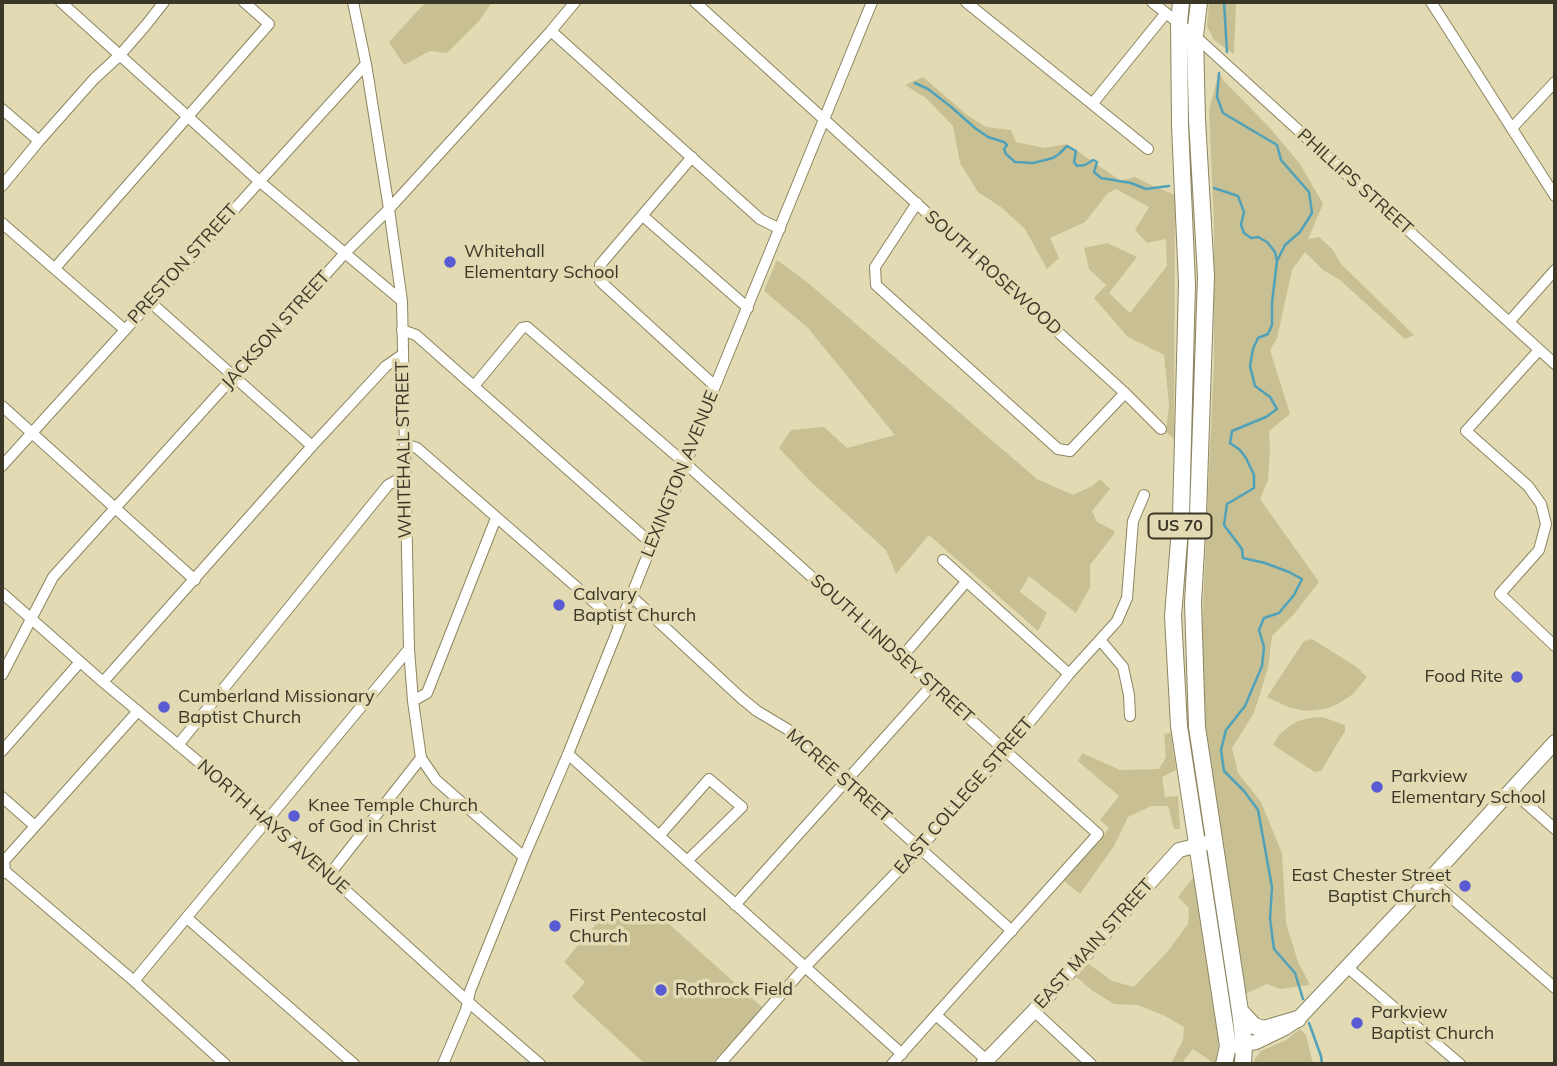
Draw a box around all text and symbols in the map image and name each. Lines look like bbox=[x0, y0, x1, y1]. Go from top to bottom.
street label: PHILLIPS STREET bbox=[1293, 124, 1417, 240]
street label: PRESTON STREET bbox=[124, 200, 242, 328]
street label: SOUTH ROSEWOOD bbox=[920, 206, 1066, 340]
place label: Whitehall Elementary School bbox=[464, 241, 619, 284]
marker: Whitehall Elementary School bbox=[442, 254, 458, 270]
street label: JACKSON STREET bbox=[217, 266, 335, 394]
street label: WHITEHALL STREET bbox=[392, 361, 416, 539]
street label: LEXINGTON AVENUE bbox=[637, 388, 723, 560]
road number: US 70 bbox=[1148, 513, 1212, 538]
street label: SOUTH LINDSEY STREET bbox=[806, 570, 978, 728]
place label: Calvary Baptist Church bbox=[573, 584, 696, 626]
marker: Calvary Baptist Church bbox=[551, 597, 567, 613]
place label: Food Rite bbox=[1424, 666, 1503, 688]
marker: Food Rite bbox=[1509, 669, 1525, 685]
place label: Cumberland Missionary Baptist Church bbox=[178, 686, 375, 728]
marker: Cumberland Missionary Baptist Church bbox=[156, 699, 172, 715]
street label: EAST COLLEGE STREET bbox=[890, 713, 1038, 879]
street label: MCREE STREET bbox=[782, 724, 896, 828]
street label: NORTH HAYS AVENUE bbox=[193, 755, 353, 899]
place label: Parkview Elementary School bbox=[1391, 766, 1546, 808]
marker: Parkview Elementary School bbox=[1369, 779, 1385, 795]
place label: Knee Temple Church of God in Christ bbox=[308, 795, 478, 838]
marker: Knee Temple Church of God in Christ bbox=[286, 808, 302, 824]
place label: East Chester Street Baptist Church bbox=[1291, 865, 1451, 908]
street label: EAST MAIN STREET bbox=[1030, 875, 1158, 1013]
marker: East Chester Street Baptist Church bbox=[1457, 878, 1473, 894]
place label: First Pentecostal Church bbox=[569, 905, 707, 948]
marker: First Pentecostal Church bbox=[547, 918, 563, 934]
place label: Rothrock Field bbox=[675, 979, 793, 1001]
marker: Rothrock Field bbox=[653, 982, 669, 998]
place label: Parkview Baptist Church bbox=[1371, 1002, 1494, 1044]
marker: Parkview Baptist Church bbox=[1349, 1015, 1365, 1031]

